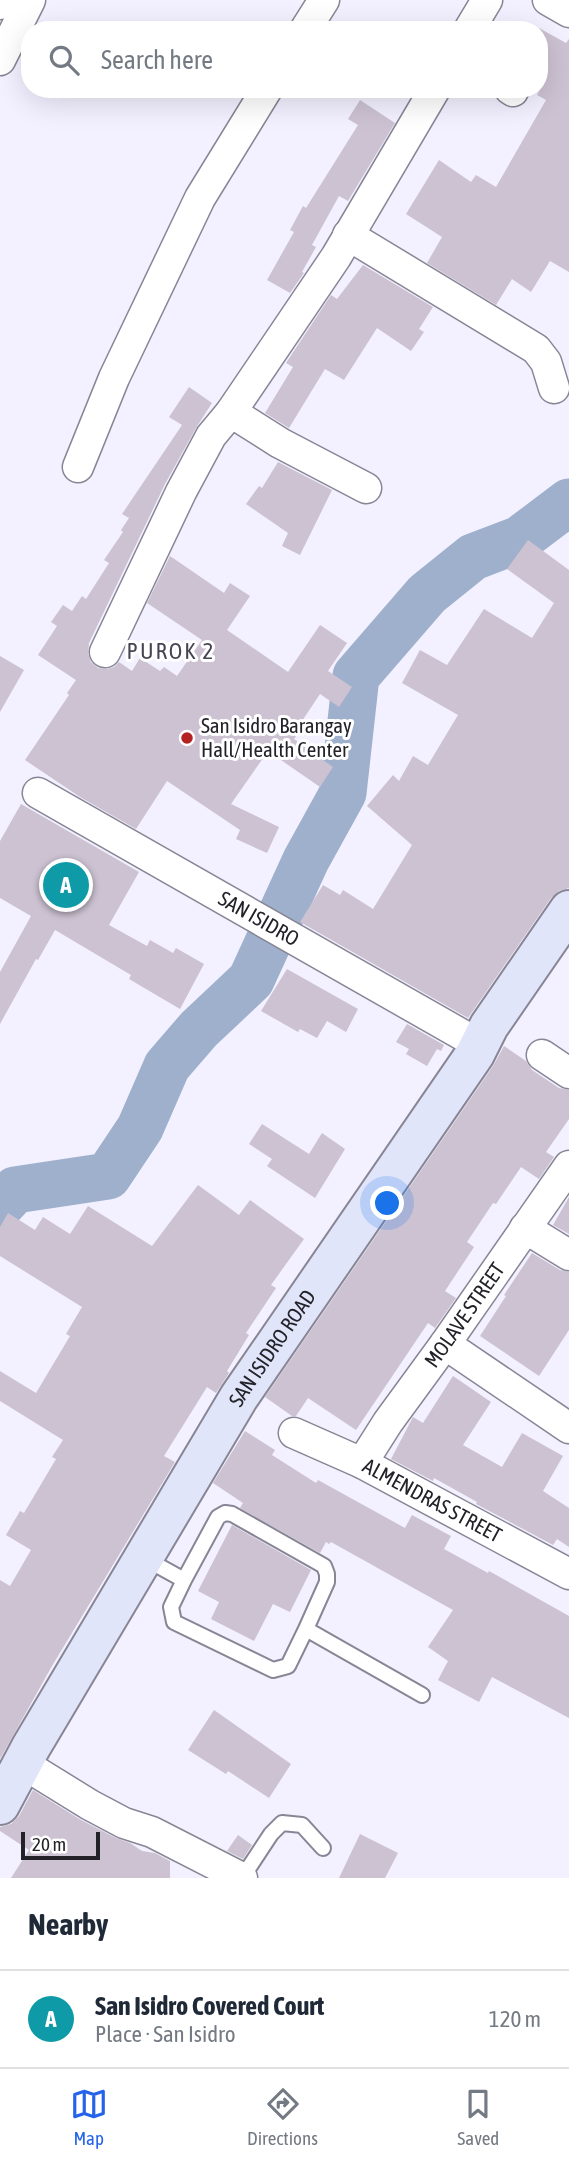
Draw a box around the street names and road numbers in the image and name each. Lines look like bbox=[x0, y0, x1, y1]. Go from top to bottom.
street label: SAN ISIDRO bbox=[215, 886, 303, 950]
street label: MOLAVE STREET bbox=[419, 1258, 509, 1372]
street label: SAN ISIDRO ROAD bbox=[223, 1285, 320, 1410]
street label: ALMENDRAS STREET bbox=[359, 1453, 506, 1547]

